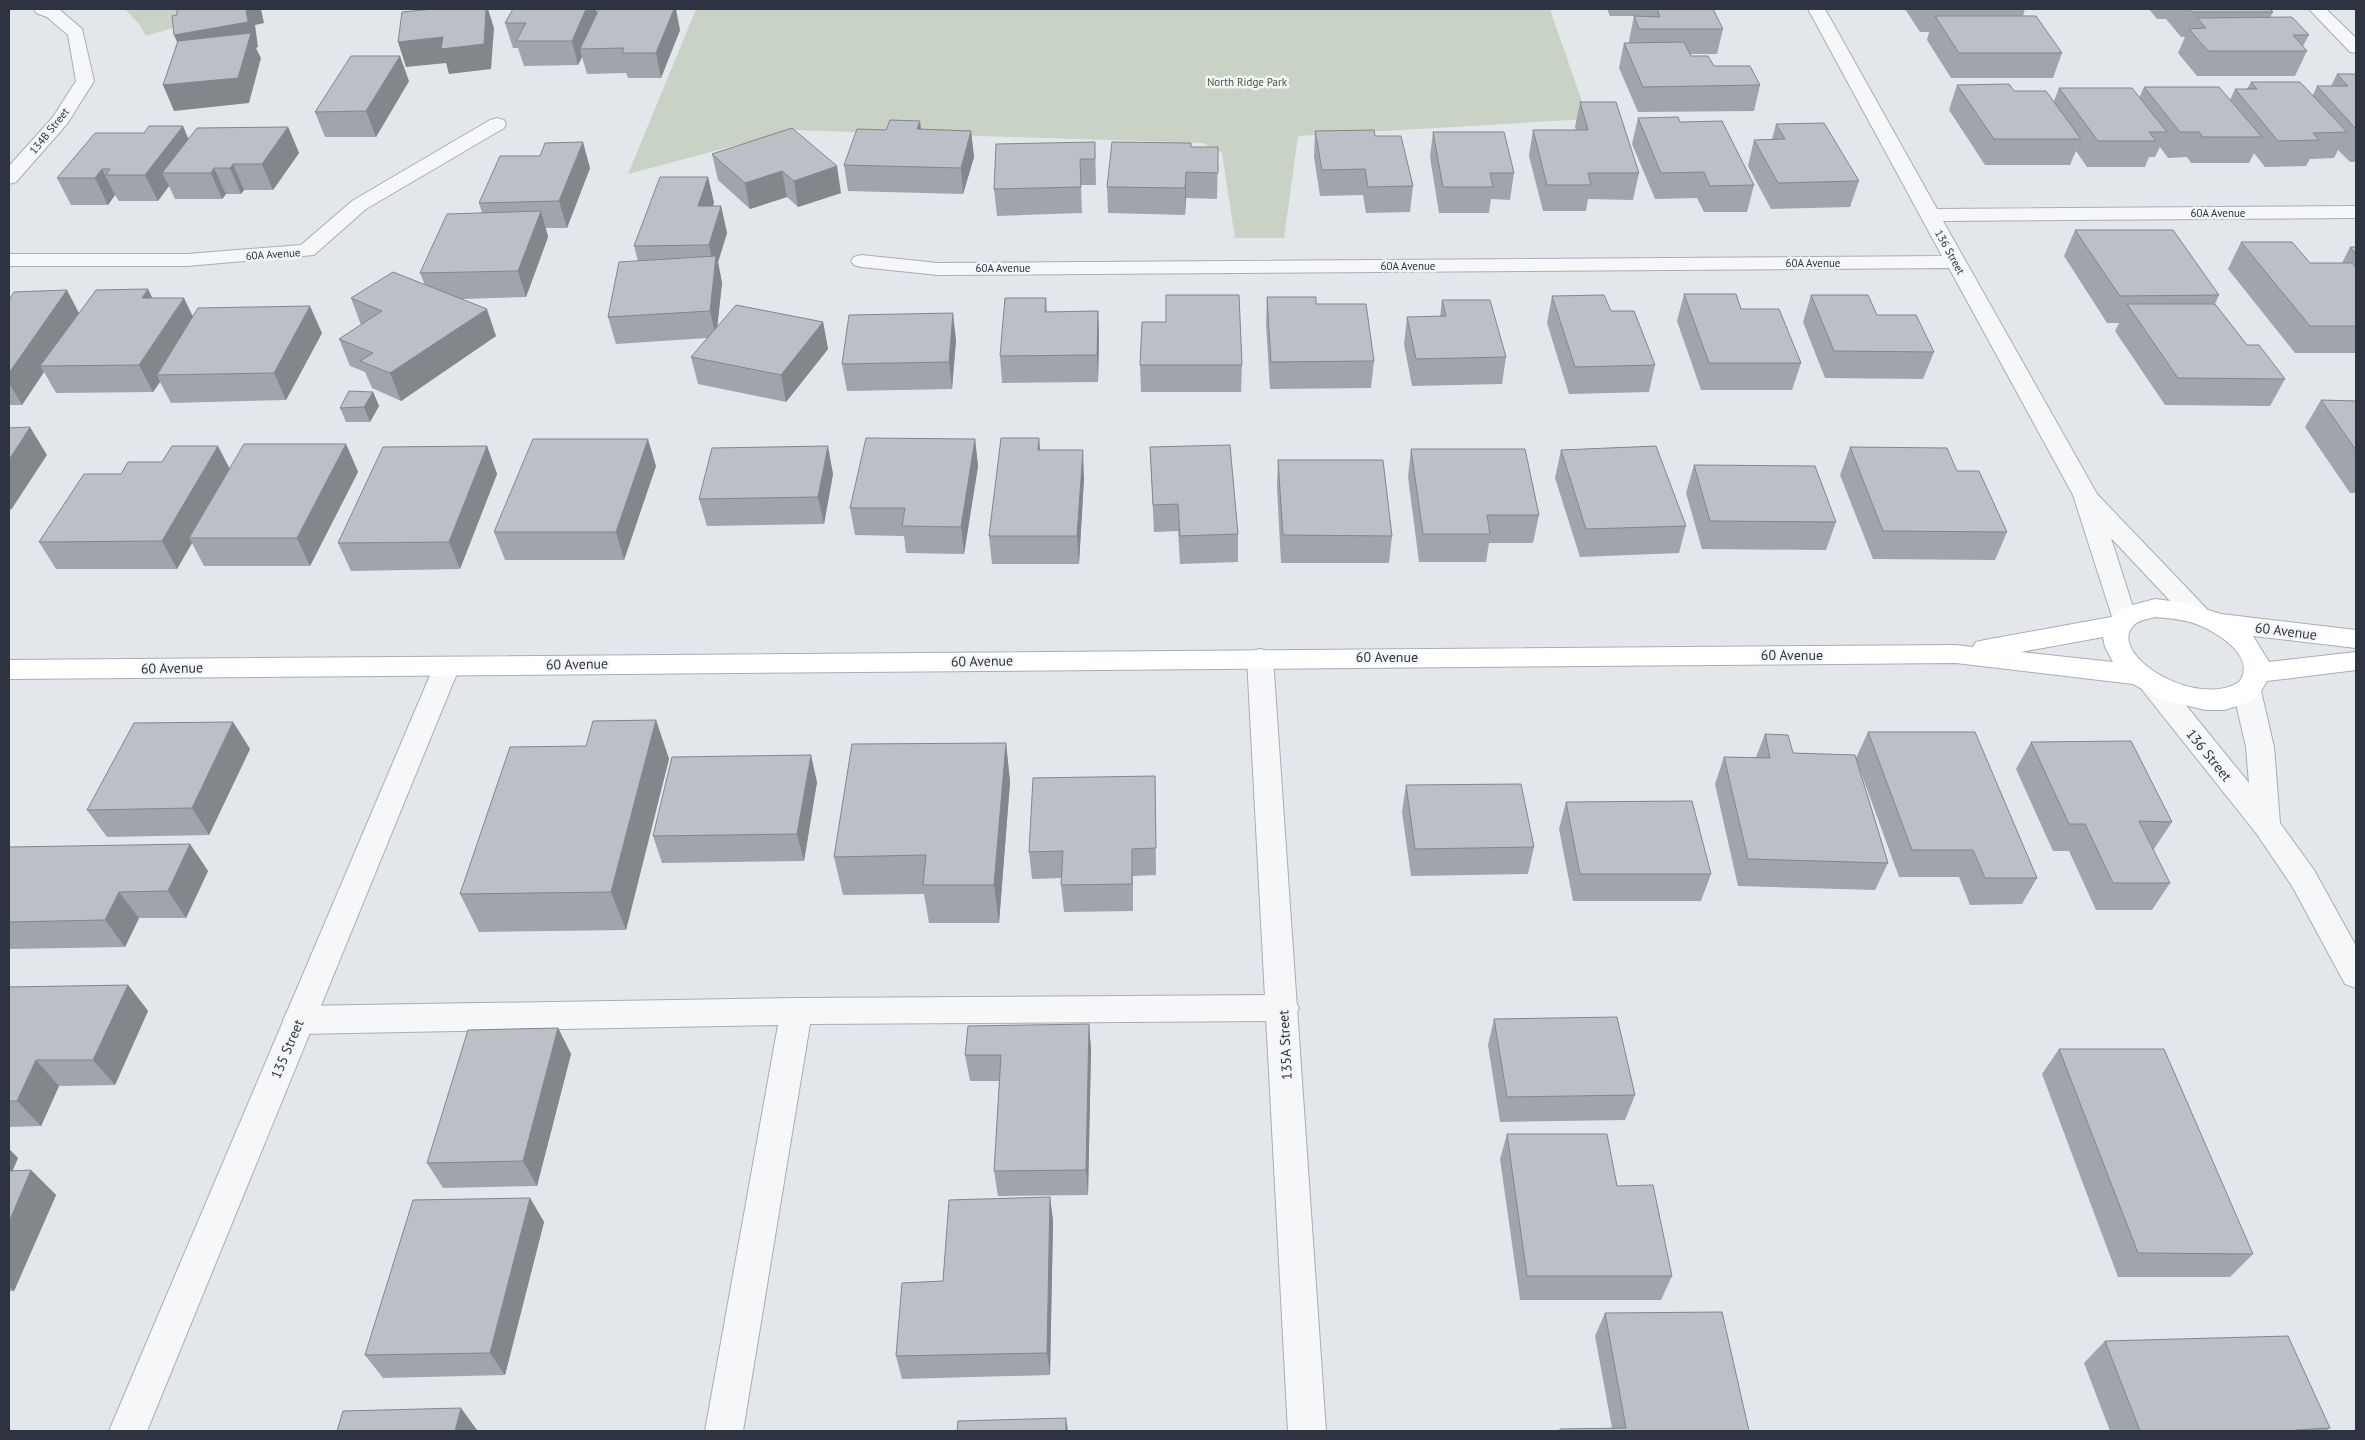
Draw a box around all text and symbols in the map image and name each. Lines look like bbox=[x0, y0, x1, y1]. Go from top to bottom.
park label: North Ridge Park bbox=[1207, 75, 1288, 89]
street label: 134B Street bbox=[26, 105, 72, 157]
street label: 60A Avenue bbox=[2191, 206, 2246, 220]
street label: 136 Street bbox=[1932, 227, 1968, 277]
street label: 60A Avenue bbox=[245, 245, 301, 263]
street label: 60A Avenue bbox=[1786, 256, 1841, 270]
street label: 60A Avenue bbox=[1381, 259, 1436, 273]
street label: 60A Avenue bbox=[976, 261, 1031, 275]
street label: 60 Avenue bbox=[2254, 618, 2318, 644]
street label: 60 Avenue bbox=[1761, 646, 1823, 664]
street label: 60 Avenue bbox=[1356, 648, 1418, 666]
street label: 60 Avenue bbox=[951, 651, 1013, 671]
street label: 60 Avenue bbox=[546, 654, 608, 674]
street label: 60 Avenue bbox=[141, 658, 203, 678]
street label: 136 Street bbox=[2182, 725, 2236, 785]
street label: 135A Street bbox=[1274, 1009, 1296, 1080]
street label: 135 Street bbox=[267, 1017, 308, 1081]

